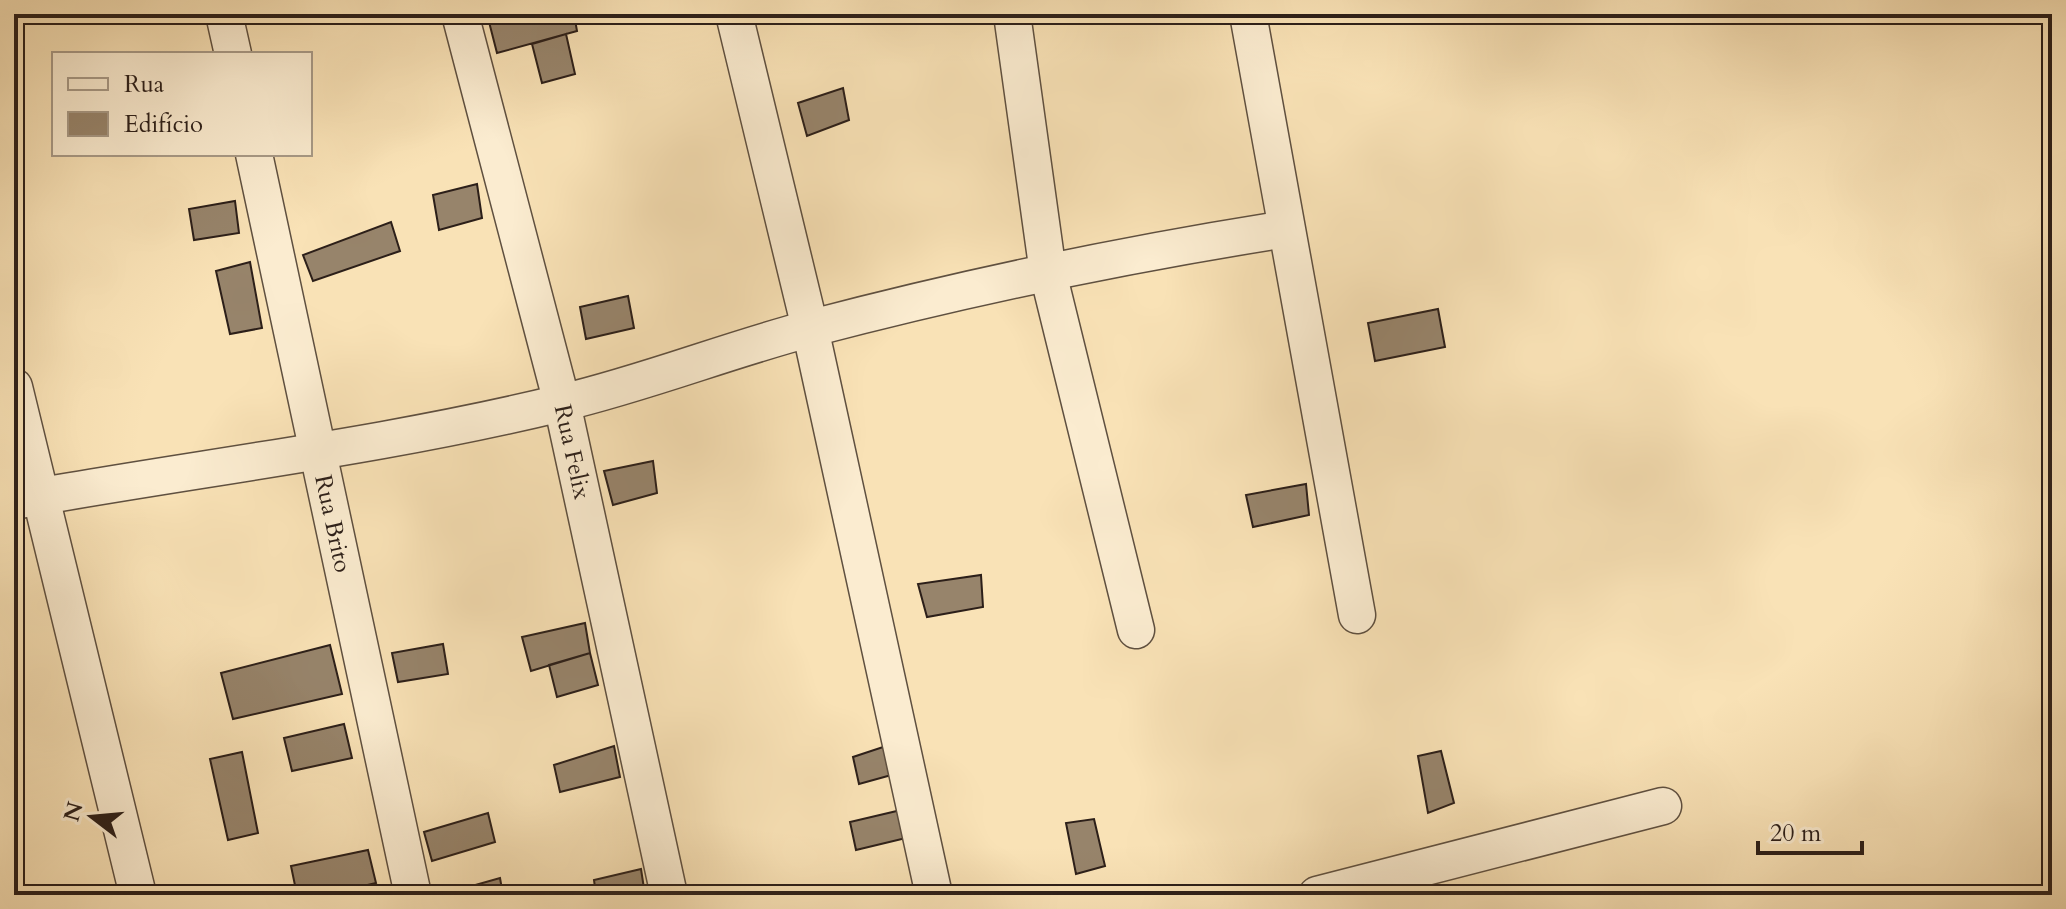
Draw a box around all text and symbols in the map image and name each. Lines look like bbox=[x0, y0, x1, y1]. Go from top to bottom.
legend bbox=[52, 52, 312, 156]
text: Rua bbox=[124, 68, 165, 101]
text: Edifício bbox=[124, 108, 203, 141]
street label: Rua Felix bbox=[546, 401, 598, 502]
street label: Rua Brito bbox=[306, 472, 359, 576]
north arrow bbox=[52, 777, 132, 857]
text: N bbox=[57, 798, 91, 825]
scale bar bbox=[1758, 805, 1862, 855]
text: 20 m bbox=[1770, 817, 1822, 850]

